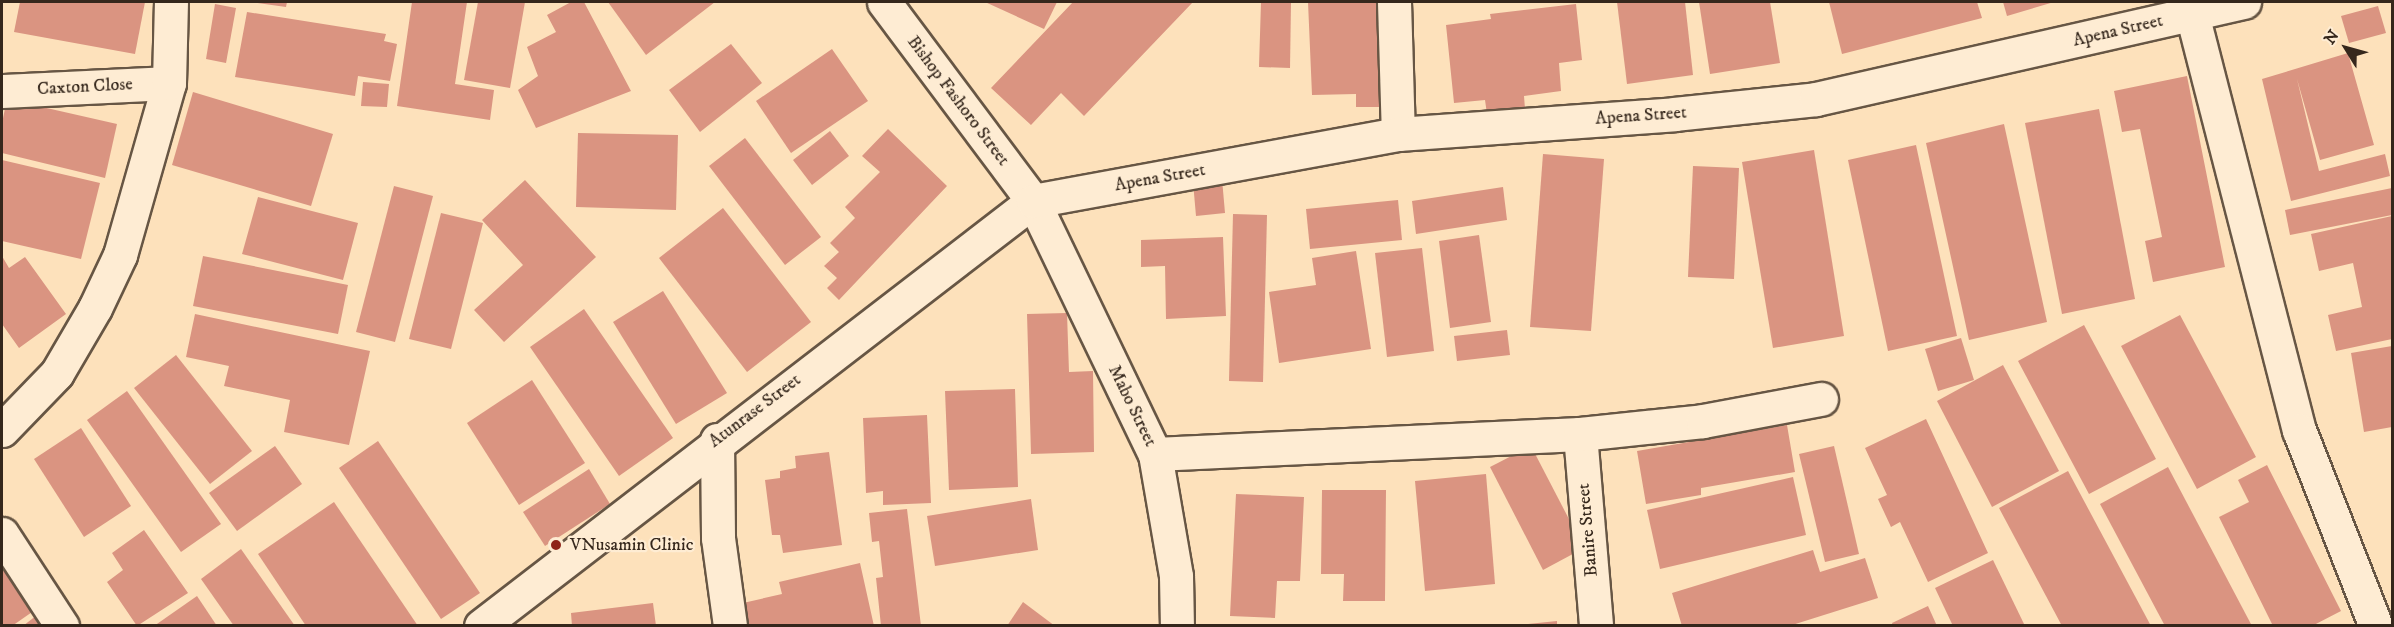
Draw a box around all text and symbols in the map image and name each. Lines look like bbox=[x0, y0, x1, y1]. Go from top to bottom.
street label: Apena Street bbox=[2071, 10, 2165, 52]
north arrow bbox=[2316, 18, 2376, 78]
text: N bbox=[2320, 26, 2344, 48]
street label: Bishop Fashoro Street bbox=[902, 32, 1014, 170]
street label: Caxton Close bbox=[37, 74, 133, 100]
street label: Apena Street bbox=[1595, 102, 1687, 130]
street label: Apena Street bbox=[1113, 159, 1207, 197]
street label: Mabo Street bbox=[1103, 362, 1161, 450]
street label: Atunrase Street bbox=[705, 369, 805, 453]
street label: Banire Street bbox=[1573, 482, 1603, 578]
place label: VNusamin Clinic bbox=[570, 534, 693, 556]
marker: VNusamin Clinic bbox=[547, 536, 565, 554]

